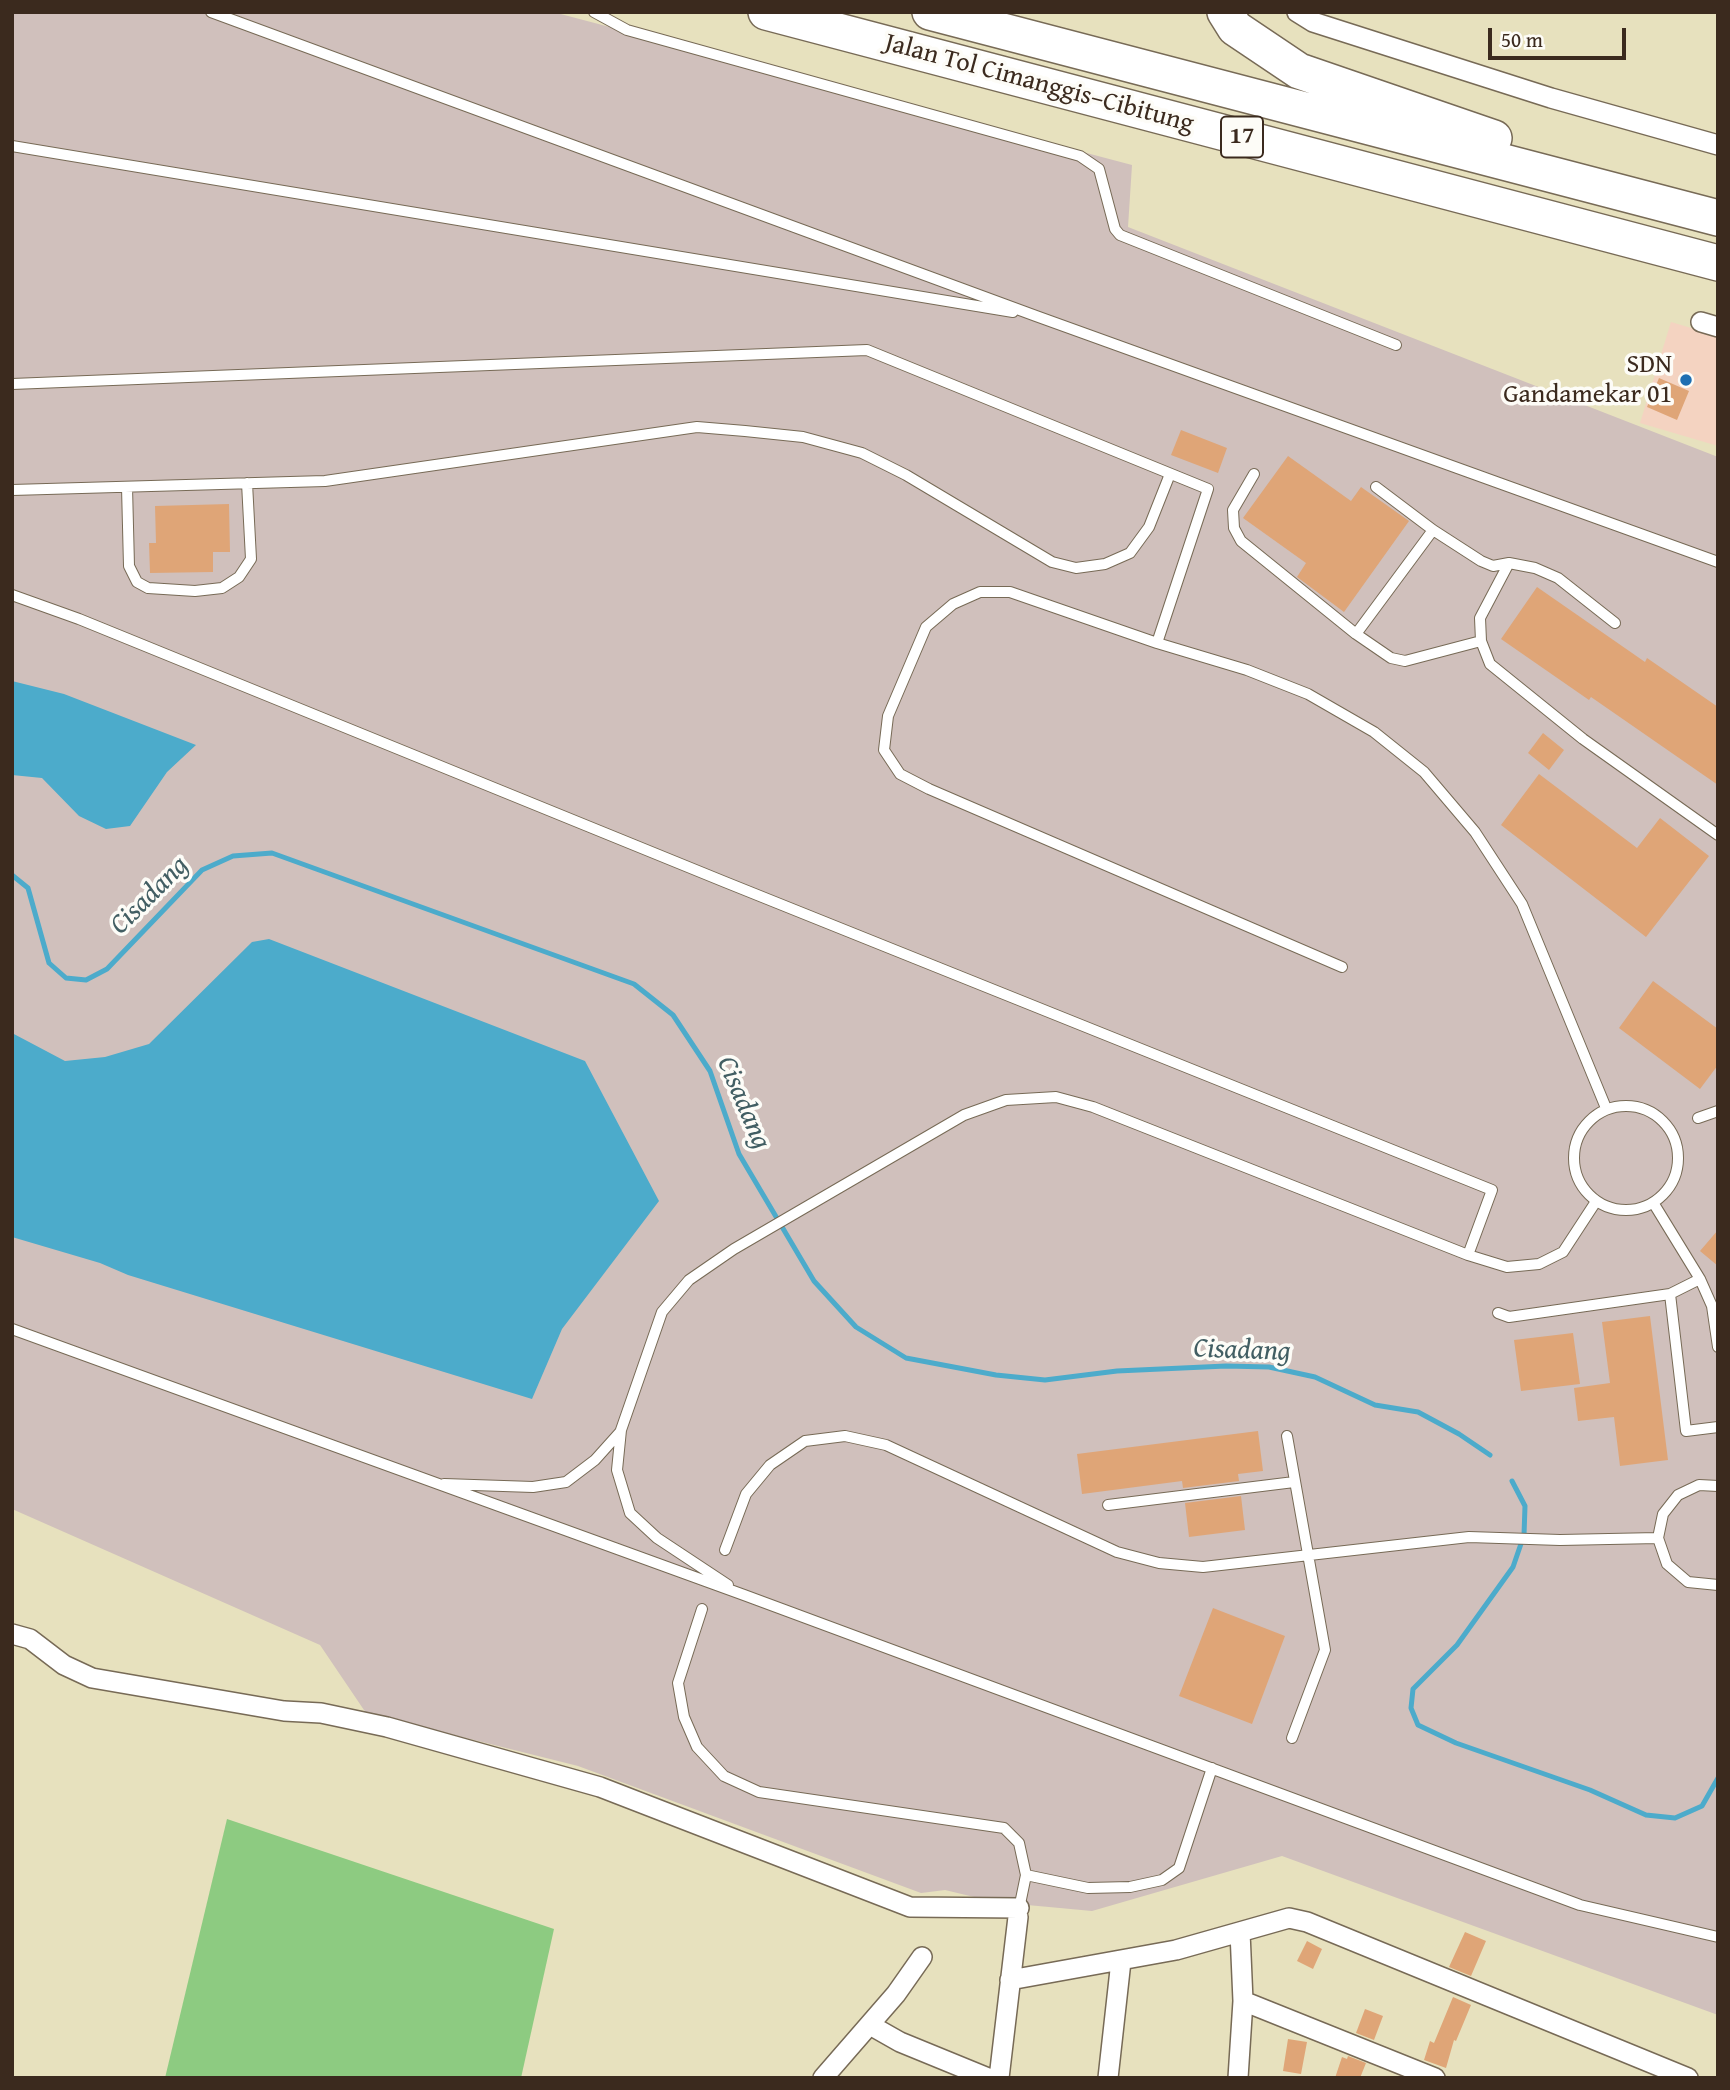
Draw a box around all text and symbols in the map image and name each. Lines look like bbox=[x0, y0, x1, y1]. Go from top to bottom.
scale bar bbox=[1492, 14, 1630, 58]
text: 50 m bbox=[1501, 24, 1543, 55]
street label: Jalan Tol Cimanggis–Cibitung bbox=[881, 28, 1197, 140]
road number: 17 bbox=[1221, 117, 1263, 158]
place label: SDN Gandamekar 01 bbox=[1503, 349, 1672, 410]
marker: SDN Gandamekar 01 bbox=[1678, 372, 1694, 388]
water label: Cisadang bbox=[104, 850, 196, 942]
water label: Cisadang bbox=[709, 1052, 777, 1154]
water label: Cisadang bbox=[1193, 1333, 1291, 1369]

